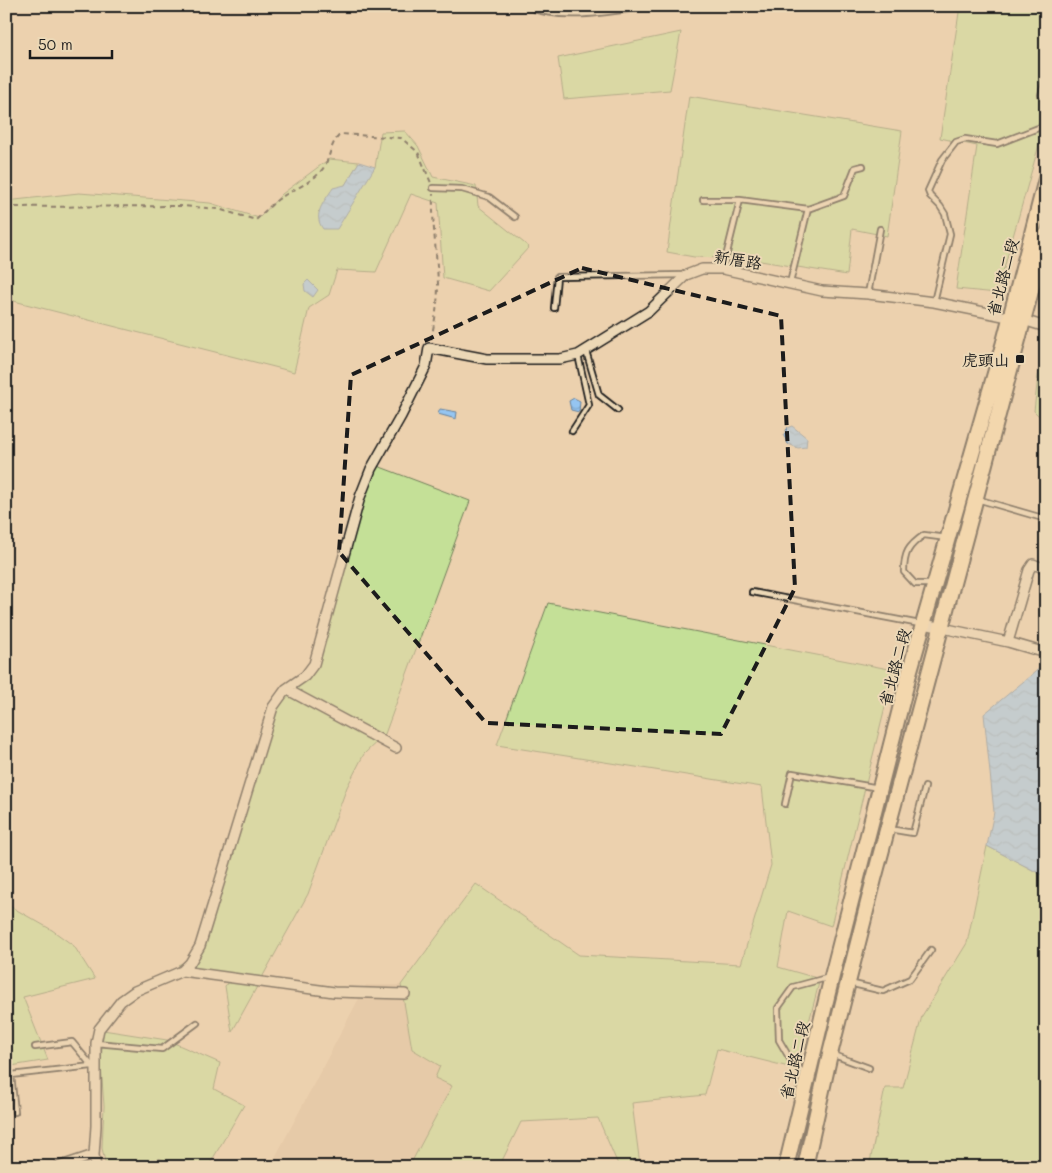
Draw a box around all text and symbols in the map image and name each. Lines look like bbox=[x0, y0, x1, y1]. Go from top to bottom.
scale bar bbox=[30, 28, 112, 60]
text: 50 m bbox=[38, 34, 73, 54]
street label: 省北路二段 bbox=[982, 236, 1022, 318]
street label: 新厝路 bbox=[713, 245, 763, 273]
place label: 虎頭山 bbox=[962, 349, 1010, 370]
marker: 虎頭山 bbox=[1014, 353, 1026, 365]
street label: 省北路二段 bbox=[874, 626, 914, 708]
street label: 省北路二段 bbox=[775, 1019, 813, 1101]

